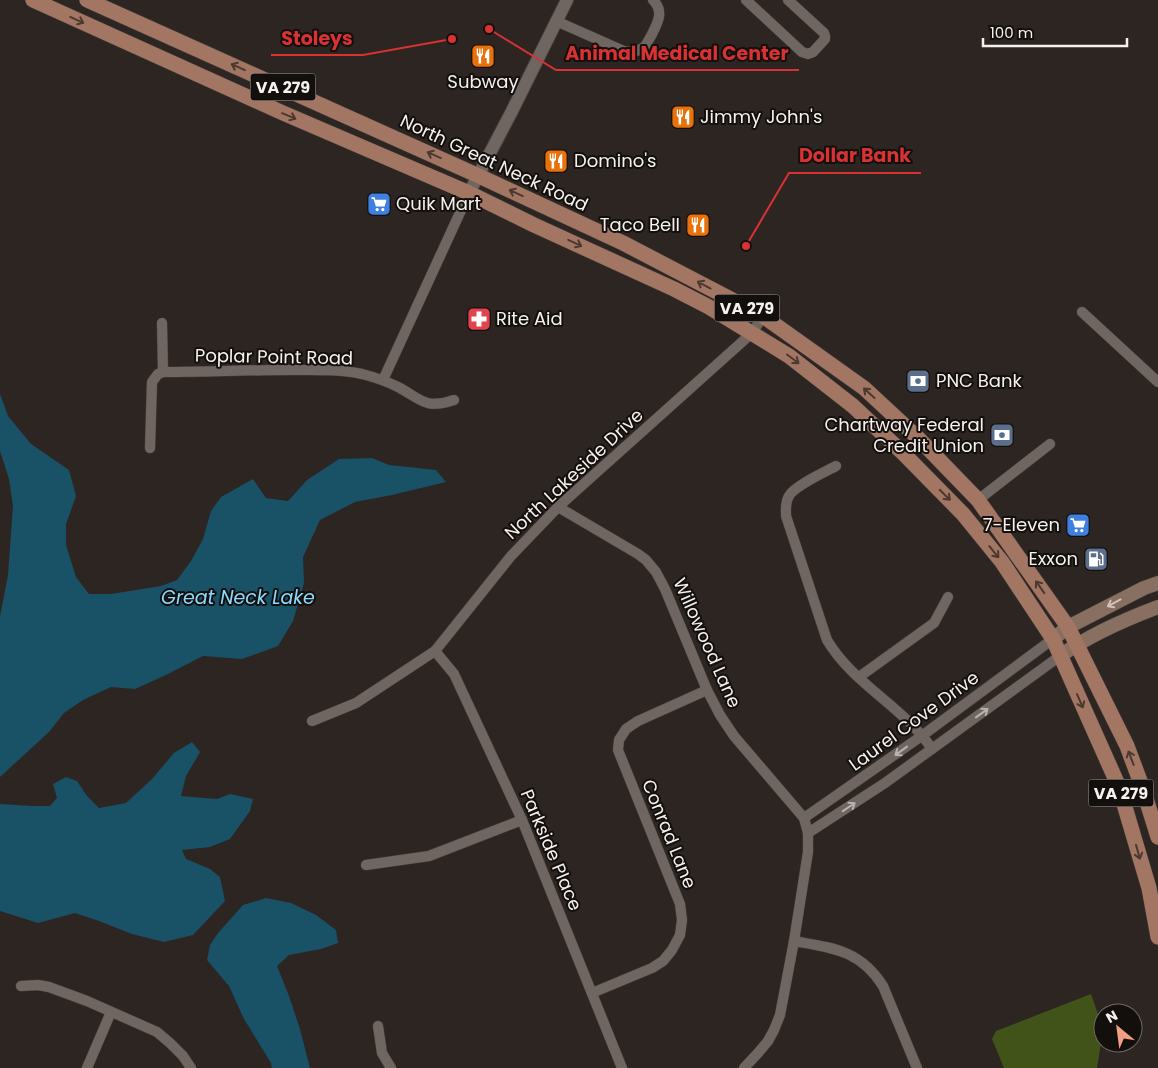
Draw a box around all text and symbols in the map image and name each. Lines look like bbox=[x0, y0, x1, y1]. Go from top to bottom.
scale bar bbox=[983, 15, 1127, 47]
one-way arrow bbox=[69, 16, 84, 25]
callout: Stoleys bbox=[271, 21, 363, 55]
text: 100 m bbox=[990, 22, 1033, 43]
text: Stoleys bbox=[281, 25, 353, 52]
callout: Animal Medical Center bbox=[556, 36, 799, 70]
text: Animal Medical Center bbox=[565, 40, 789, 67]
restaurant icon: Subway bbox=[470, 43, 496, 69]
one-way arrow bbox=[231, 62, 246, 72]
place label: Subway bbox=[447, 69, 519, 94]
road number: VA 279 bbox=[250, 74, 316, 100]
restaurant icon: Jimmy John's bbox=[670, 104, 696, 130]
place label: Jimmy John's bbox=[700, 104, 822, 129]
street label: North Great Neck Road bbox=[396, 108, 592, 217]
one-way arrow bbox=[281, 111, 296, 121]
callout: Dollar Bank bbox=[789, 139, 921, 173]
text: Dollar Bank bbox=[799, 142, 911, 169]
restaurant icon: Domino's bbox=[543, 148, 569, 174]
place label: Domino's bbox=[574, 148, 657, 173]
one-way arrow bbox=[427, 150, 442, 160]
one-way arrow bbox=[509, 188, 524, 198]
supermarket icon: Quik Mart bbox=[366, 191, 392, 217]
place label: Quik Mart bbox=[396, 191, 481, 216]
place label: Taco Bell bbox=[600, 212, 680, 237]
restaurant icon: Taco Bell bbox=[685, 212, 711, 238]
one-way arrow bbox=[567, 239, 582, 249]
one-way arrow bbox=[697, 280, 712, 290]
road number: VA 279 bbox=[714, 294, 780, 322]
pharmacy icon: Rite Aid bbox=[466, 306, 492, 332]
place label: Rite Aid bbox=[496, 306, 563, 331]
street label: Poplar Point Road bbox=[195, 343, 353, 370]
one-way arrow bbox=[786, 354, 800, 364]
bank icon: PNC Bank bbox=[905, 368, 931, 394]
place label: PNC Bank bbox=[936, 368, 1022, 393]
one-way arrow bbox=[863, 387, 876, 399]
street label: North Lakeside Drive bbox=[499, 403, 648, 545]
place label: Chartway Federal Credit Union bbox=[824, 412, 984, 458]
bank icon: Chartway Federal Credit Union bbox=[989, 422, 1015, 448]
one-way arrow bbox=[939, 489, 951, 502]
place label: 7-Eleven bbox=[983, 512, 1060, 537]
supermarket icon: 7-Eleven bbox=[1065, 512, 1091, 538]
one-way arrow bbox=[989, 545, 1000, 558]
place label: Exxon bbox=[1028, 546, 1078, 571]
fuel station icon: Exxon bbox=[1083, 546, 1109, 572]
street label: Willowood Lane bbox=[668, 574, 747, 712]
one-way arrow bbox=[1035, 580, 1045, 594]
water label: Great Neck Lake bbox=[161, 584, 315, 611]
one-way arrow bbox=[1106, 598, 1121, 608]
street label: Laurel Cove Drive bbox=[844, 665, 984, 776]
one-way arrow bbox=[1076, 693, 1086, 708]
one-way arrow bbox=[975, 708, 989, 718]
one-way arrow bbox=[894, 746, 908, 756]
one-way arrow bbox=[1126, 751, 1135, 766]
street label: Conrad Lane bbox=[636, 776, 703, 892]
road number: VA 279 bbox=[1088, 780, 1154, 806]
street label: Parkside Place bbox=[515, 785, 588, 914]
one-way arrow bbox=[842, 801, 856, 812]
one-way arrow bbox=[1134, 844, 1144, 860]
north arrow bbox=[1093, 1003, 1143, 1053]
text: N bbox=[1102, 1005, 1121, 1028]

